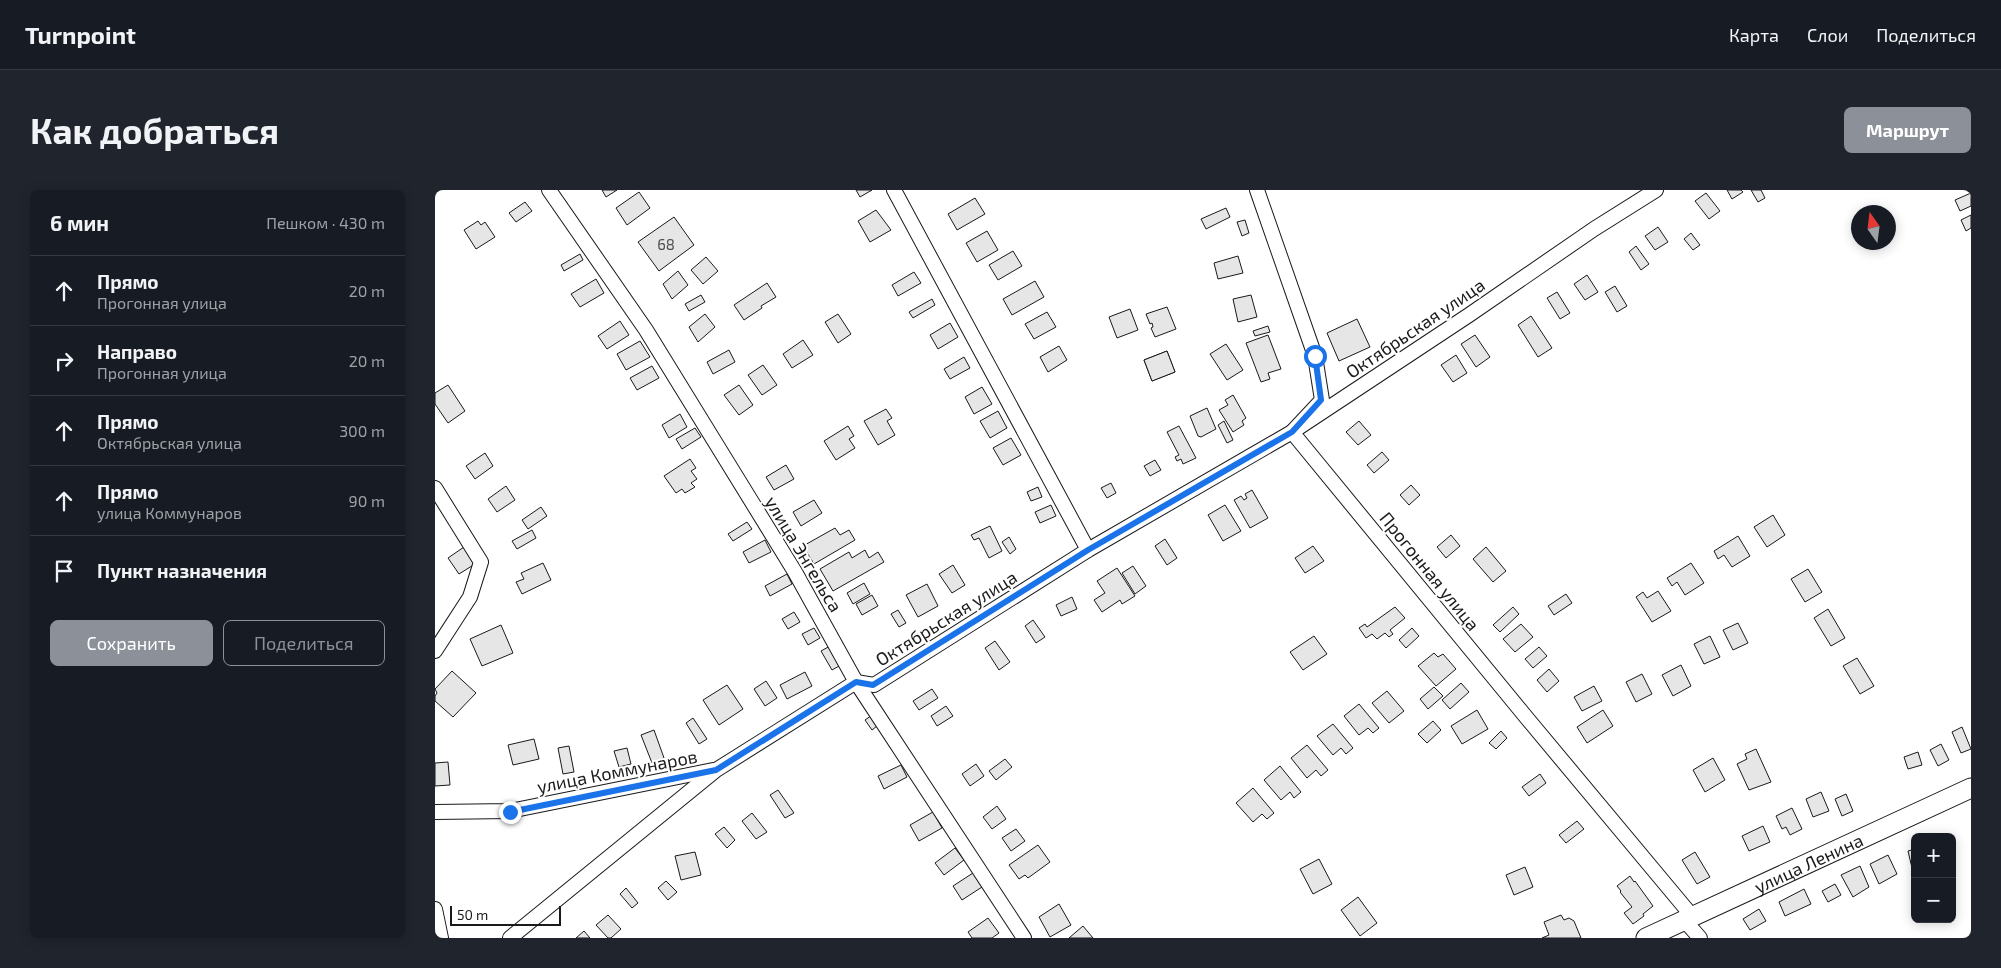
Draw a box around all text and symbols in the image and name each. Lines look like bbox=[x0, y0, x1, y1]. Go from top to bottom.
text: Turnpoint bbox=[25, 20, 136, 49]
text: Карта bbox=[1729, 24, 1779, 46]
text: Слои bbox=[1807, 24, 1848, 46]
text: Поделиться bbox=[1876, 24, 1976, 46]
button: Маршрут bbox=[1844, 107, 1971, 153]
text: Как добраться bbox=[30, 109, 279, 151]
north arrow bbox=[1851, 205, 1896, 250]
text: 6 мин bbox=[50, 210, 109, 235]
text: Пешком · 430 m bbox=[266, 213, 385, 232]
house number: 68 bbox=[657, 235, 675, 253]
text: Прямо bbox=[97, 270, 159, 293]
street label: Октябрьская улица bbox=[1341, 273, 1489, 383]
icon: ahead bbox=[50, 277, 78, 305]
text: 20 m bbox=[349, 281, 385, 300]
text: Прогонная улица bbox=[97, 293, 227, 312]
text: Направо bbox=[97, 340, 177, 363]
route start bbox=[1304, 345, 1327, 368]
icon: right bbox=[50, 347, 78, 375]
text: 20 m bbox=[349, 351, 385, 370]
text: Прогонная улица bbox=[97, 363, 227, 382]
text: Прямо bbox=[97, 410, 159, 433]
icon: ahead bbox=[50, 417, 78, 445]
text: 300 m bbox=[339, 421, 385, 440]
text: Октябрьская улица bbox=[97, 433, 242, 452]
text: Прямо bbox=[97, 480, 159, 503]
icon: ahead bbox=[50, 487, 78, 515]
text: 90 m bbox=[349, 491, 385, 510]
street label: улица Энгельса bbox=[761, 492, 847, 616]
text: улица Коммунаров bbox=[97, 503, 242, 522]
street label: Прогонная улица bbox=[1375, 507, 1485, 635]
icon: arrive bbox=[50, 557, 78, 585]
text: Пункт назначения bbox=[97, 559, 267, 582]
street label: Октябрьская улица bbox=[871, 566, 1021, 670]
button: Сохранить bbox=[50, 620, 213, 666]
button: Поделиться bbox=[223, 620, 385, 666]
street label: улица Коммунаров bbox=[535, 745, 699, 797]
route end bbox=[499, 801, 522, 824]
street label: улица Ленина bbox=[1751, 828, 1866, 898]
map controls bbox=[1911, 833, 1956, 923]
button: + bbox=[1911, 833, 1956, 878]
button: − bbox=[1911, 878, 1956, 923]
scale bar bbox=[450, 903, 561, 926]
text: 50 m bbox=[457, 906, 488, 923]

